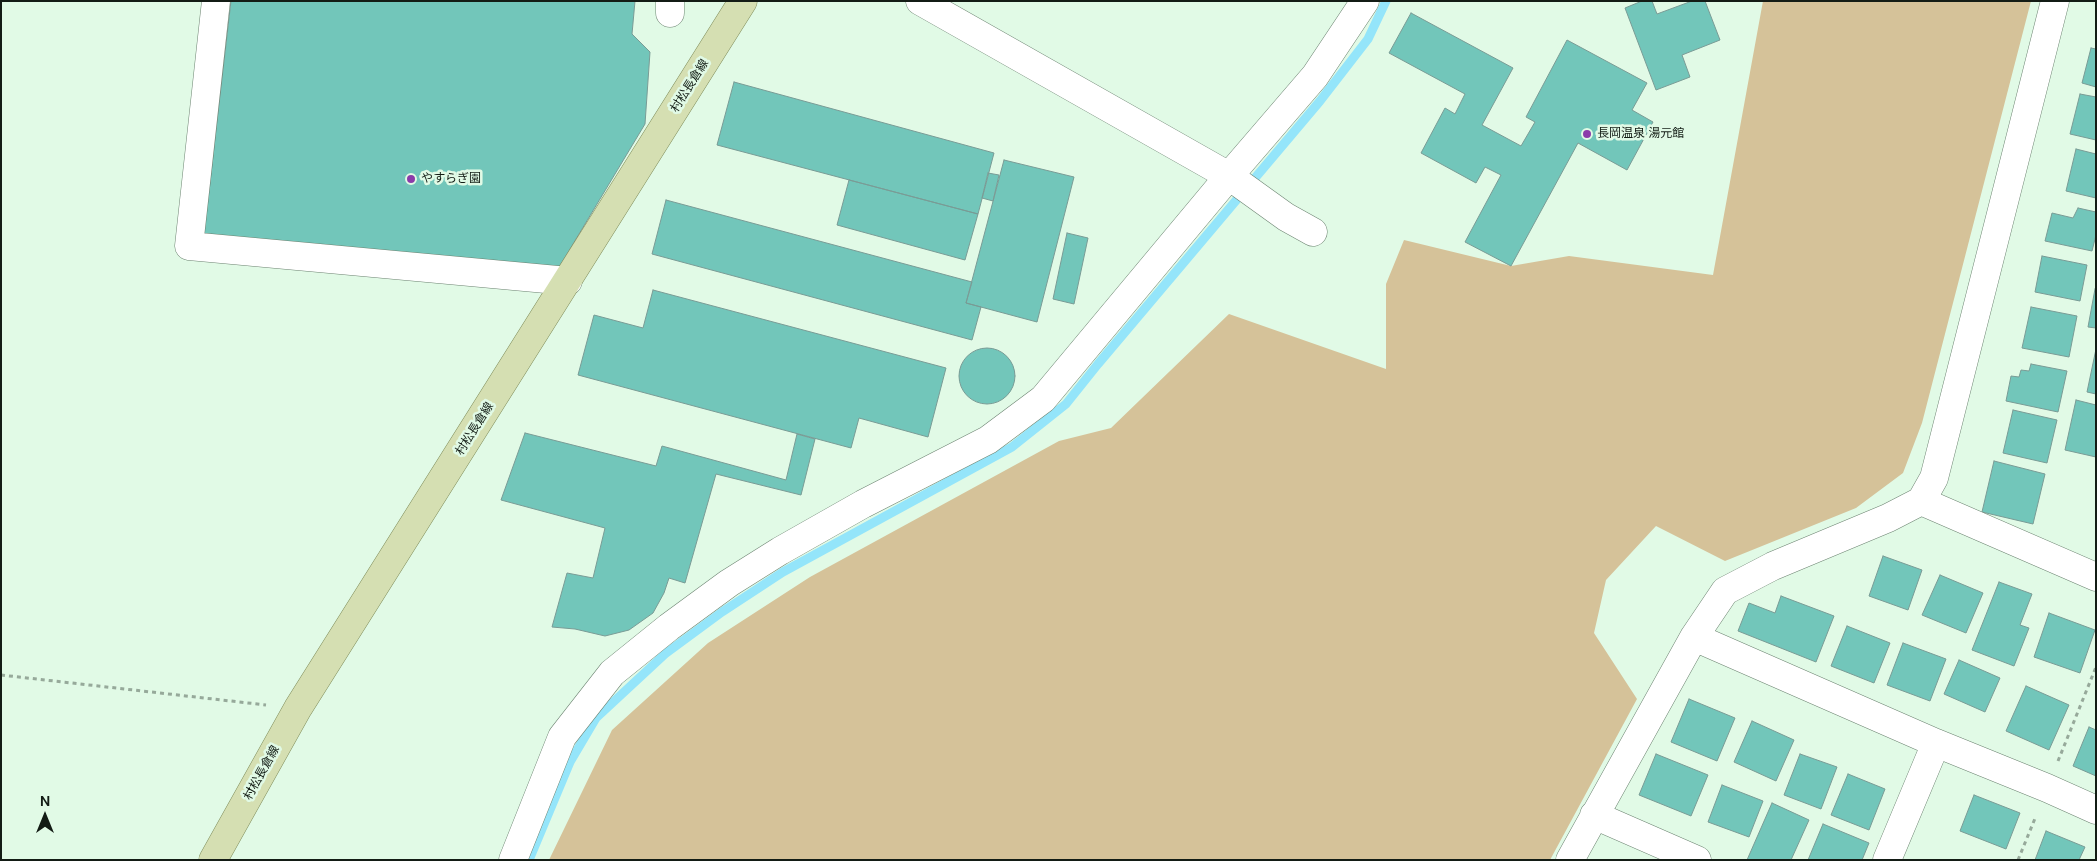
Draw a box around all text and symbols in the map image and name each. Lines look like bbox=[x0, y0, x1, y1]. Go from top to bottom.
street label: 村松長倉線 bbox=[668, 57, 712, 115]
place label: 長岡温泉 湯元館 bbox=[1597, 127, 1684, 141]
marker: 長岡温泉 湯元館 bbox=[1581, 128, 1593, 140]
place label: やすらぎ園 bbox=[421, 172, 481, 186]
marker: やすらぎ園 bbox=[405, 173, 417, 185]
street label: 村松長倉線 bbox=[453, 400, 497, 458]
street label: 村松長倉線 bbox=[241, 743, 283, 803]
north arrow bbox=[20, 791, 70, 841]
text: N bbox=[40, 792, 50, 810]

